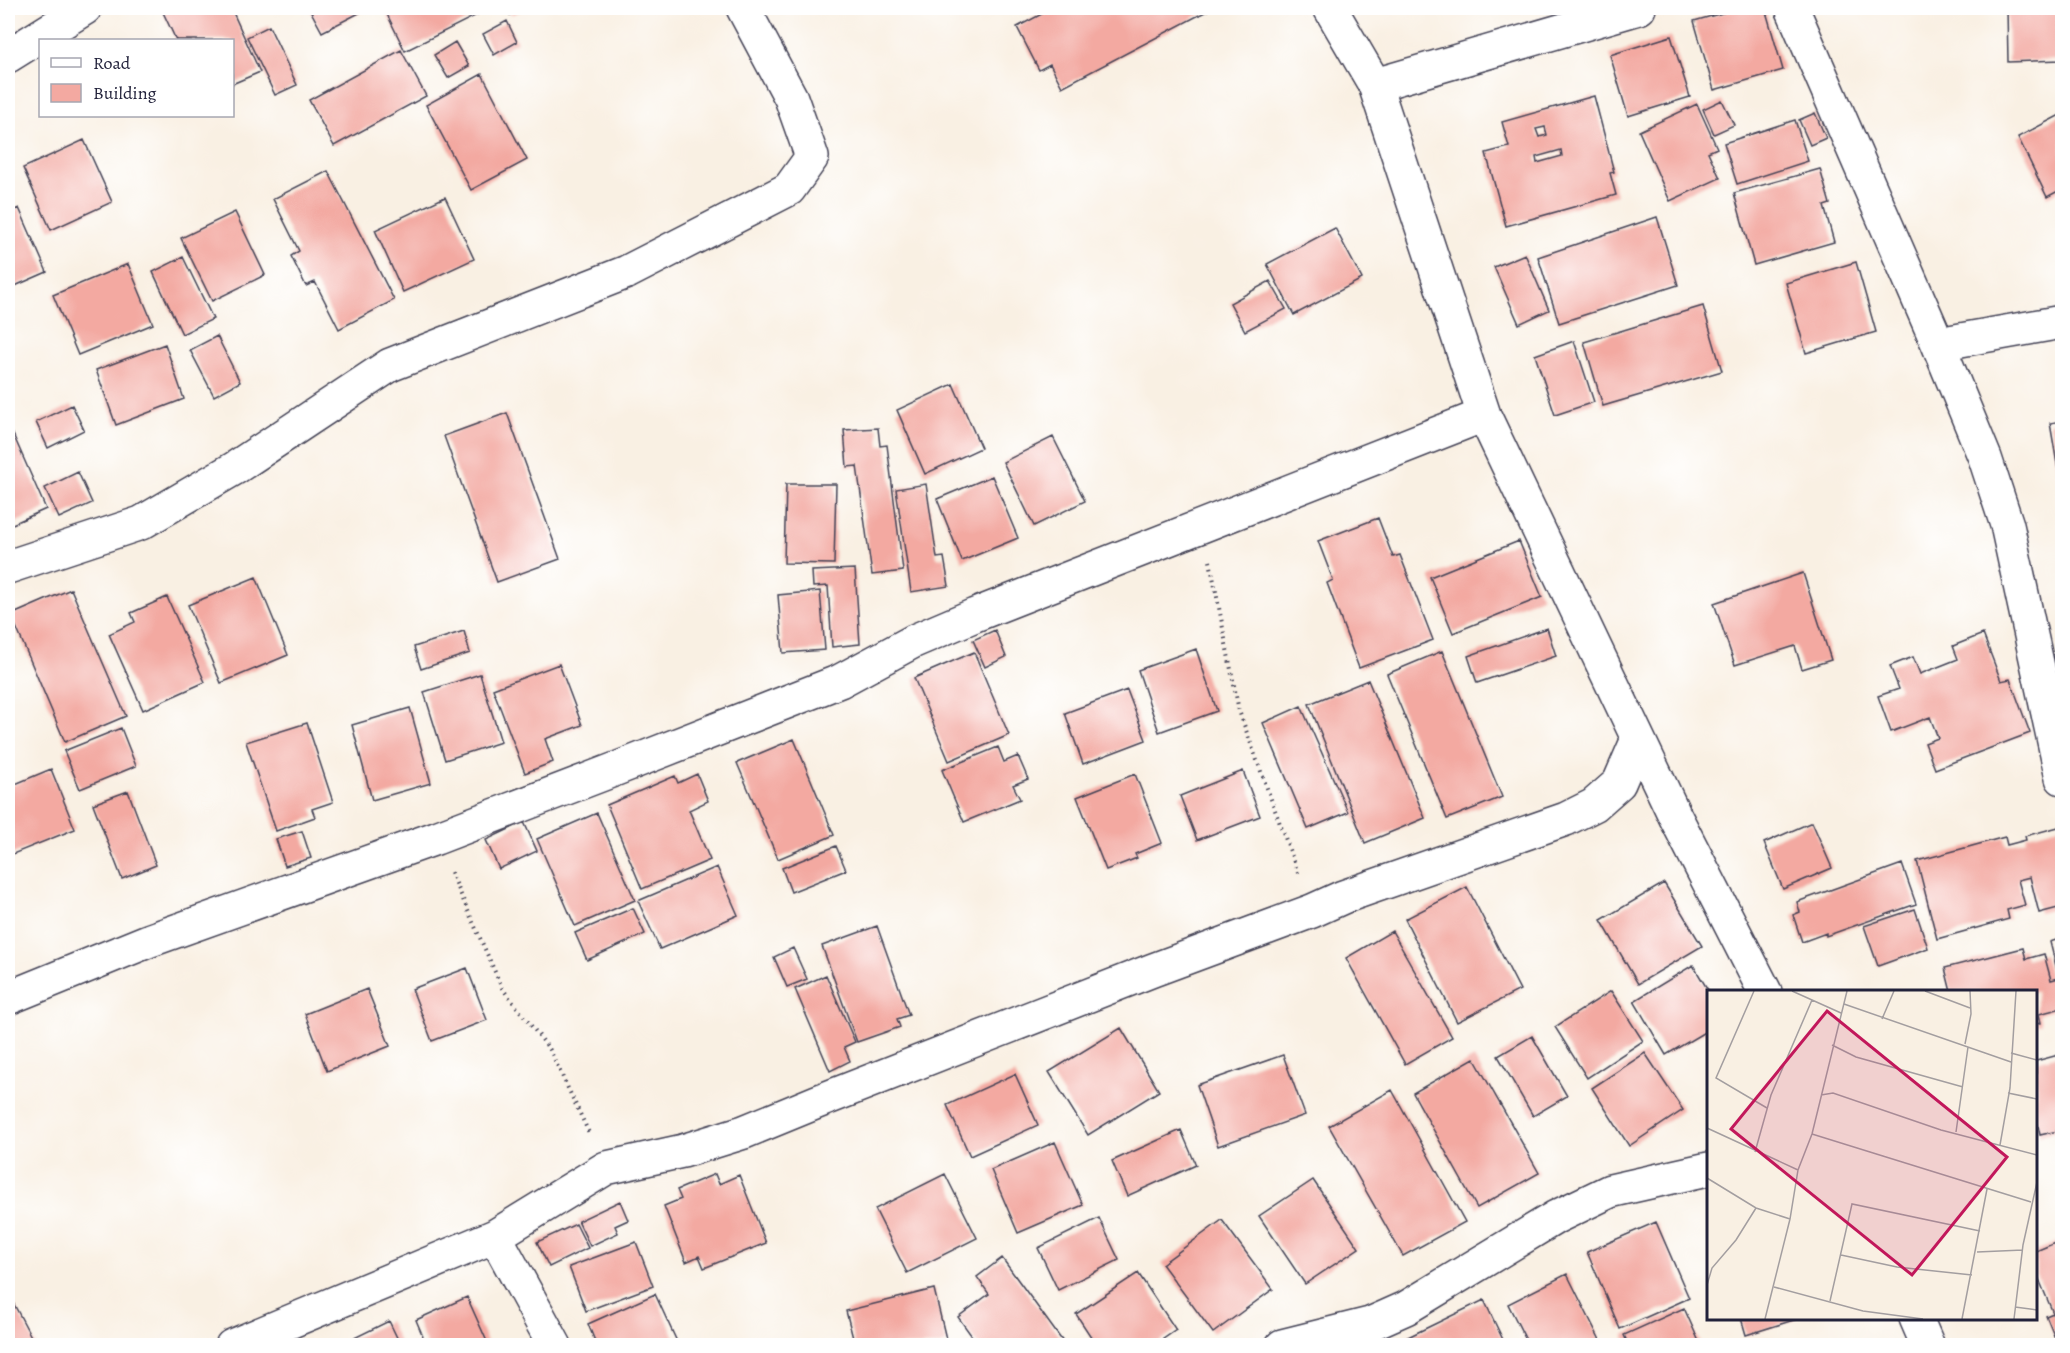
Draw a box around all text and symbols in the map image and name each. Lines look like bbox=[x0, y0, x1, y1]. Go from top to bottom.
legend bbox=[39, 39, 234, 117]
text: Road bbox=[93, 51, 131, 75]
text: Building bbox=[93, 81, 157, 105]
inset map bbox=[1707, 990, 2037, 1320]

